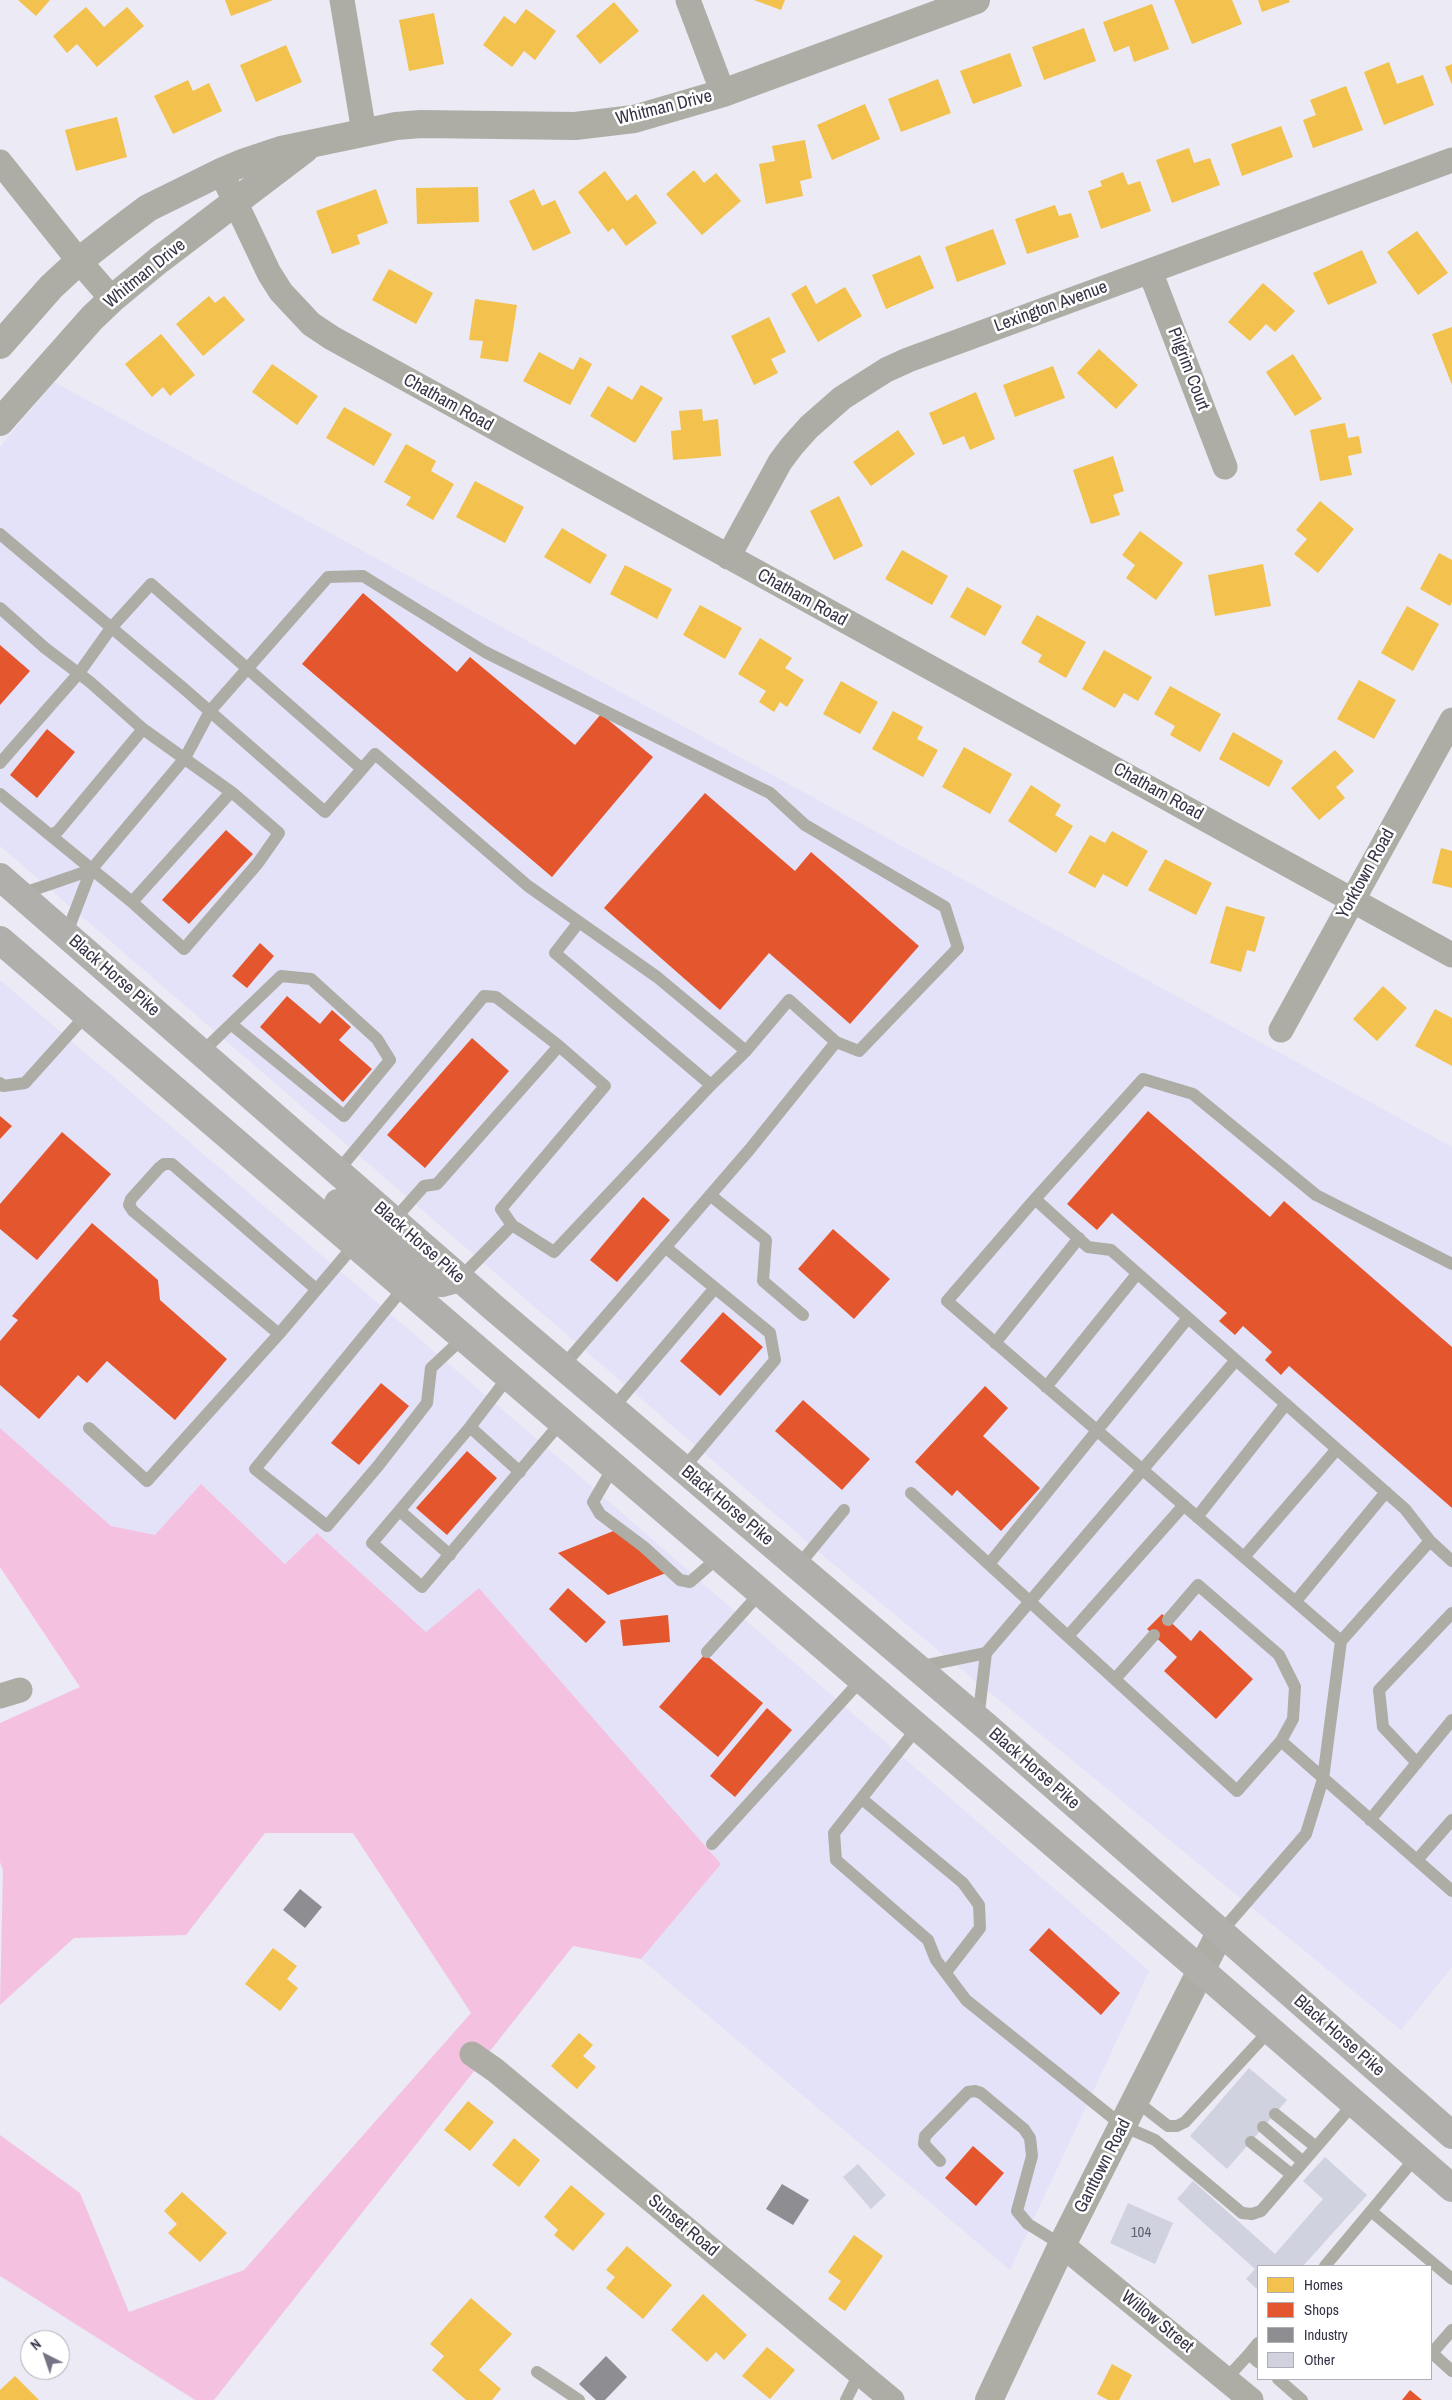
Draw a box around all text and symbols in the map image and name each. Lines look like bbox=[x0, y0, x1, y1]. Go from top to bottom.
street label: Whitman Drive bbox=[614, 86, 714, 130]
street label: Whitman Drive bbox=[100, 235, 190, 313]
street label: Lexington Avenue bbox=[992, 277, 1110, 337]
street label: Pilgrim Court bbox=[1162, 325, 1214, 413]
street label: Chatham Road bbox=[399, 369, 497, 437]
street label: Chatham Road bbox=[753, 564, 851, 632]
street label: Chatham Road bbox=[1109, 758, 1207, 826]
street label: Yorktown Road bbox=[1332, 825, 1400, 923]
street label: Black Horse Pike bbox=[64, 931, 164, 1021]
street label: Black Horse Pike bbox=[369, 1198, 469, 1288]
street label: Black Horse Pike bbox=[677, 1461, 777, 1551]
street label: Black Horse Pike bbox=[984, 1724, 1084, 1814]
street label: Black Horse Pike bbox=[1289, 1991, 1389, 2081]
street label: Ganttown Road bbox=[1070, 2115, 1136, 2217]
street label: Sunset Road bbox=[643, 2190, 723, 2262]
house number: 104 bbox=[1131, 2224, 1151, 2242]
legend bbox=[1257, 2265, 1432, 2380]
text: Homes bbox=[1304, 2274, 1343, 2295]
street label: Willow Street bbox=[1116, 2286, 1198, 2358]
text: Shops bbox=[1304, 2299, 1339, 2320]
text: Industry bbox=[1304, 2324, 1348, 2345]
north arrow bbox=[20, 2330, 70, 2380]
text: N bbox=[27, 2335, 45, 2354]
text: Other bbox=[1304, 2349, 1335, 2370]

